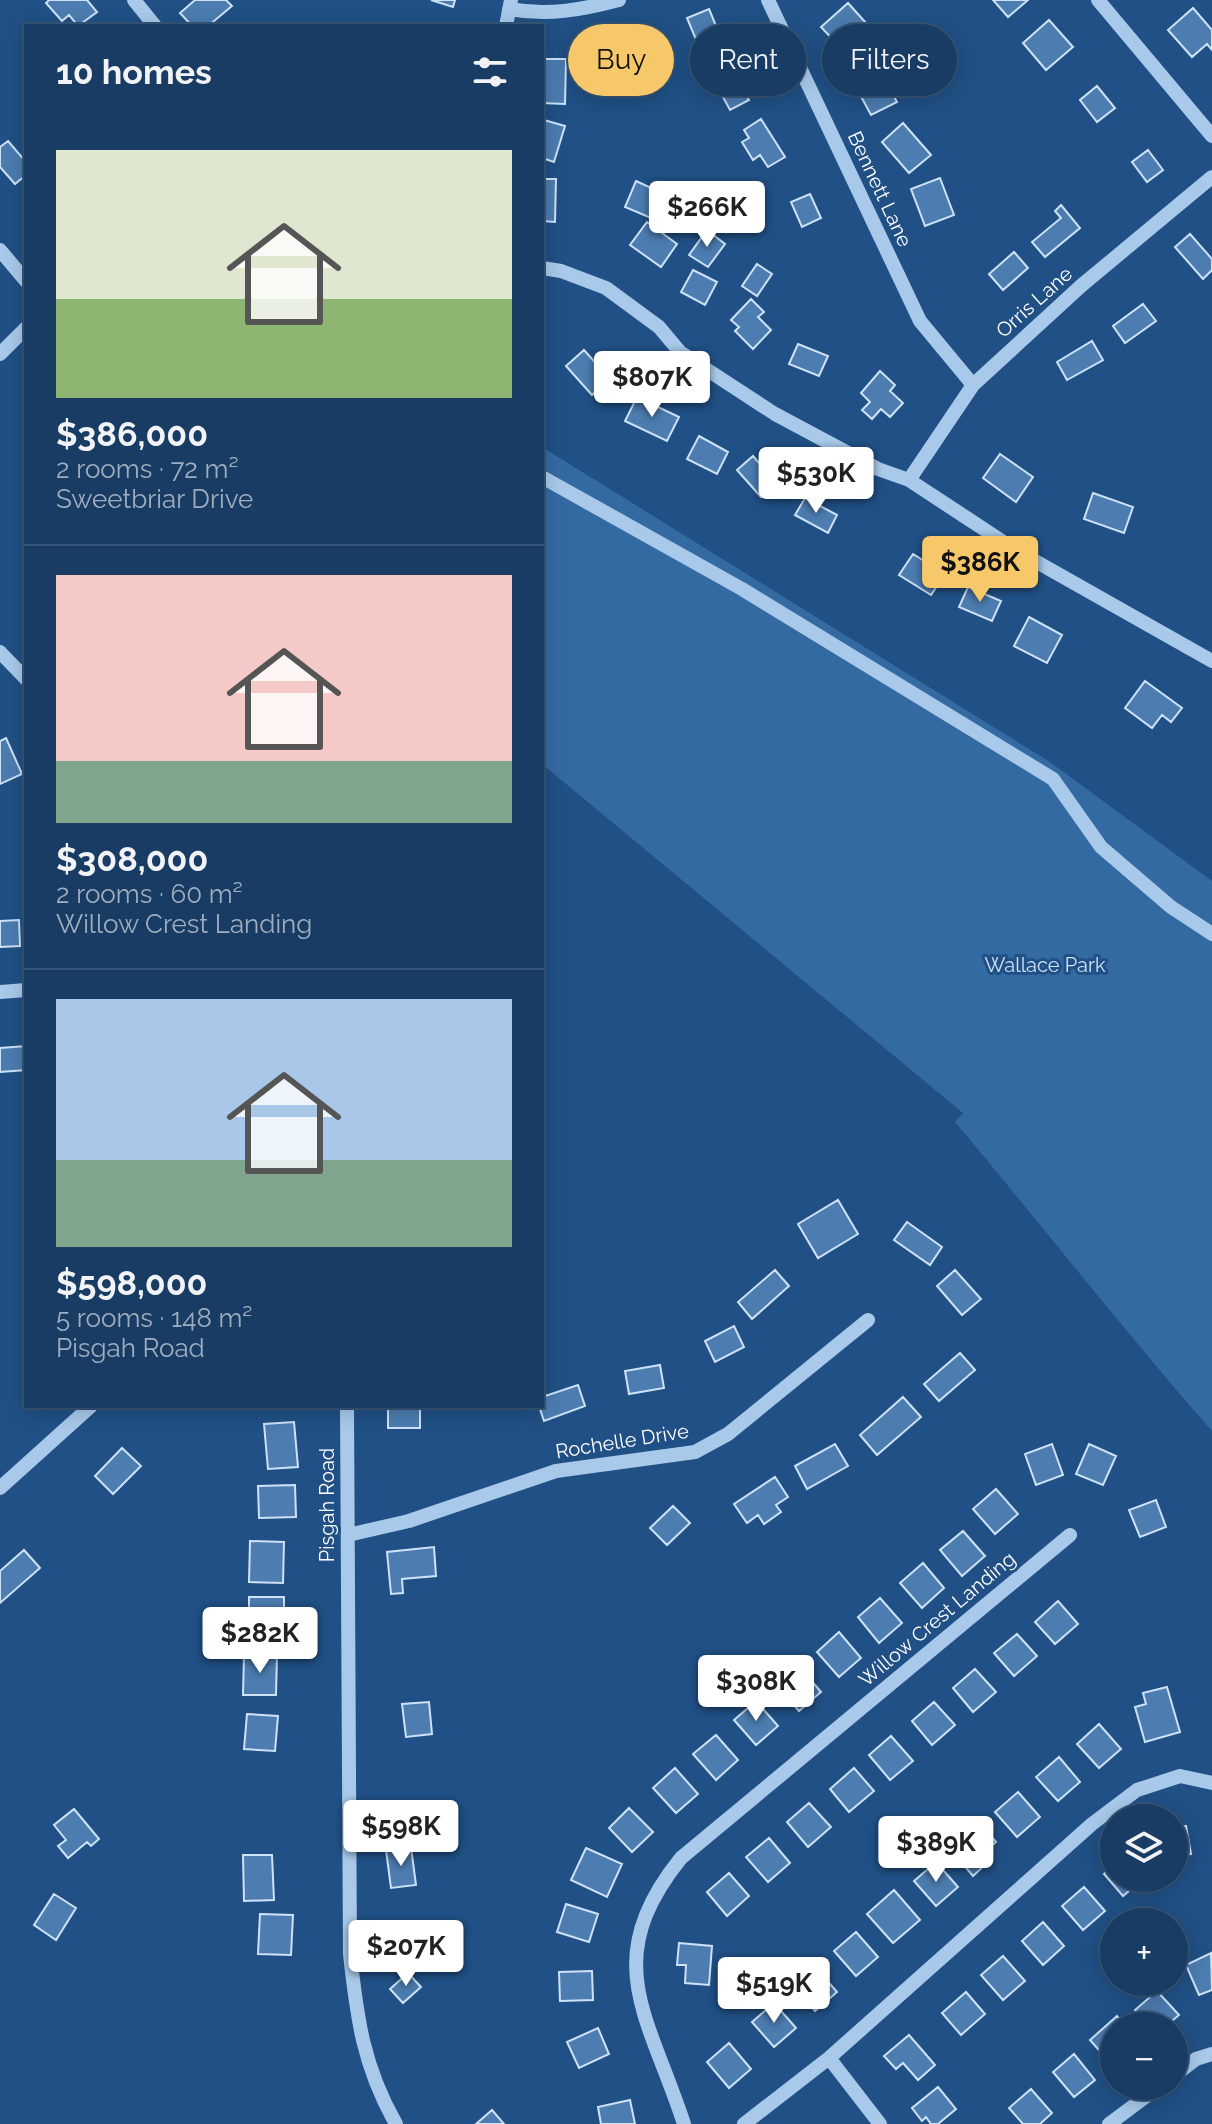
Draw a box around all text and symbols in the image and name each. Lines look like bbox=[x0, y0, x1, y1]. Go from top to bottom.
chip: Buy bbox=[568, 24, 674, 96]
chip: Rent bbox=[690, 24, 806, 96]
chip: Filters bbox=[822, 24, 957, 96]
icon: filters bbox=[468, 50, 512, 94]
text: 10 homes bbox=[56, 52, 212, 92]
street label: Bennett Lane bbox=[843, 128, 917, 251]
pin: $266K bbox=[651, 181, 763, 249]
text: $266K bbox=[667, 192, 747, 222]
icon: home bbox=[212, 202, 356, 346]
street label: Orris Lane bbox=[991, 261, 1077, 342]
pin: $807K bbox=[596, 351, 708, 419]
text: $807K bbox=[612, 362, 692, 392]
text: $386,000 bbox=[56, 414, 208, 454]
pin: $530K bbox=[760, 447, 872, 515]
text: 2 rooms · 72 m² bbox=[56, 454, 239, 484]
text: $530K bbox=[777, 458, 855, 488]
text: Sweetbriar Drive bbox=[56, 484, 253, 514]
pin: $386K bbox=[924, 536, 1036, 604]
text: $386K bbox=[940, 547, 1020, 577]
icon: home bbox=[212, 627, 356, 771]
text: $308,000 bbox=[56, 839, 208, 879]
text: 2 rooms · 60 m² bbox=[56, 879, 243, 909]
text: Willow Crest Landing bbox=[56, 909, 312, 939]
park label: Wallace Park bbox=[984, 953, 1106, 977]
icon: home bbox=[212, 1051, 356, 1195]
text: $598,000 bbox=[56, 1263, 207, 1303]
text: 5 rooms · 148 m² bbox=[56, 1303, 252, 1333]
text: Pisgah Road bbox=[56, 1333, 205, 1363]
street label: Rochelle Drive bbox=[554, 1419, 691, 1463]
street label: Pisgah Road bbox=[315, 1448, 339, 1562]
street label: Willow Crest Landing bbox=[854, 1546, 1020, 1692]
pin: $282K bbox=[204, 1607, 316, 1675]
text: $282K bbox=[221, 1618, 299, 1648]
pin: $308K bbox=[700, 1655, 812, 1723]
text: $308K bbox=[716, 1666, 796, 1696]
pin: $598K bbox=[345, 1800, 457, 1868]
map controls bbox=[1100, 1804, 1188, 2100]
button: layers bbox=[1100, 1804, 1188, 1892]
text: $598K bbox=[361, 1811, 441, 1841]
pin: $389K bbox=[880, 1816, 992, 1884]
text: $389K bbox=[896, 1827, 976, 1857]
button: + bbox=[1100, 1908, 1188, 1996]
pin: $207K bbox=[350, 1920, 462, 1988]
text: $207K bbox=[366, 1931, 446, 1961]
pin: $519K bbox=[718, 1957, 830, 2025]
text: $519K bbox=[736, 1968, 812, 1998]
button: − bbox=[1100, 2012, 1188, 2100]

